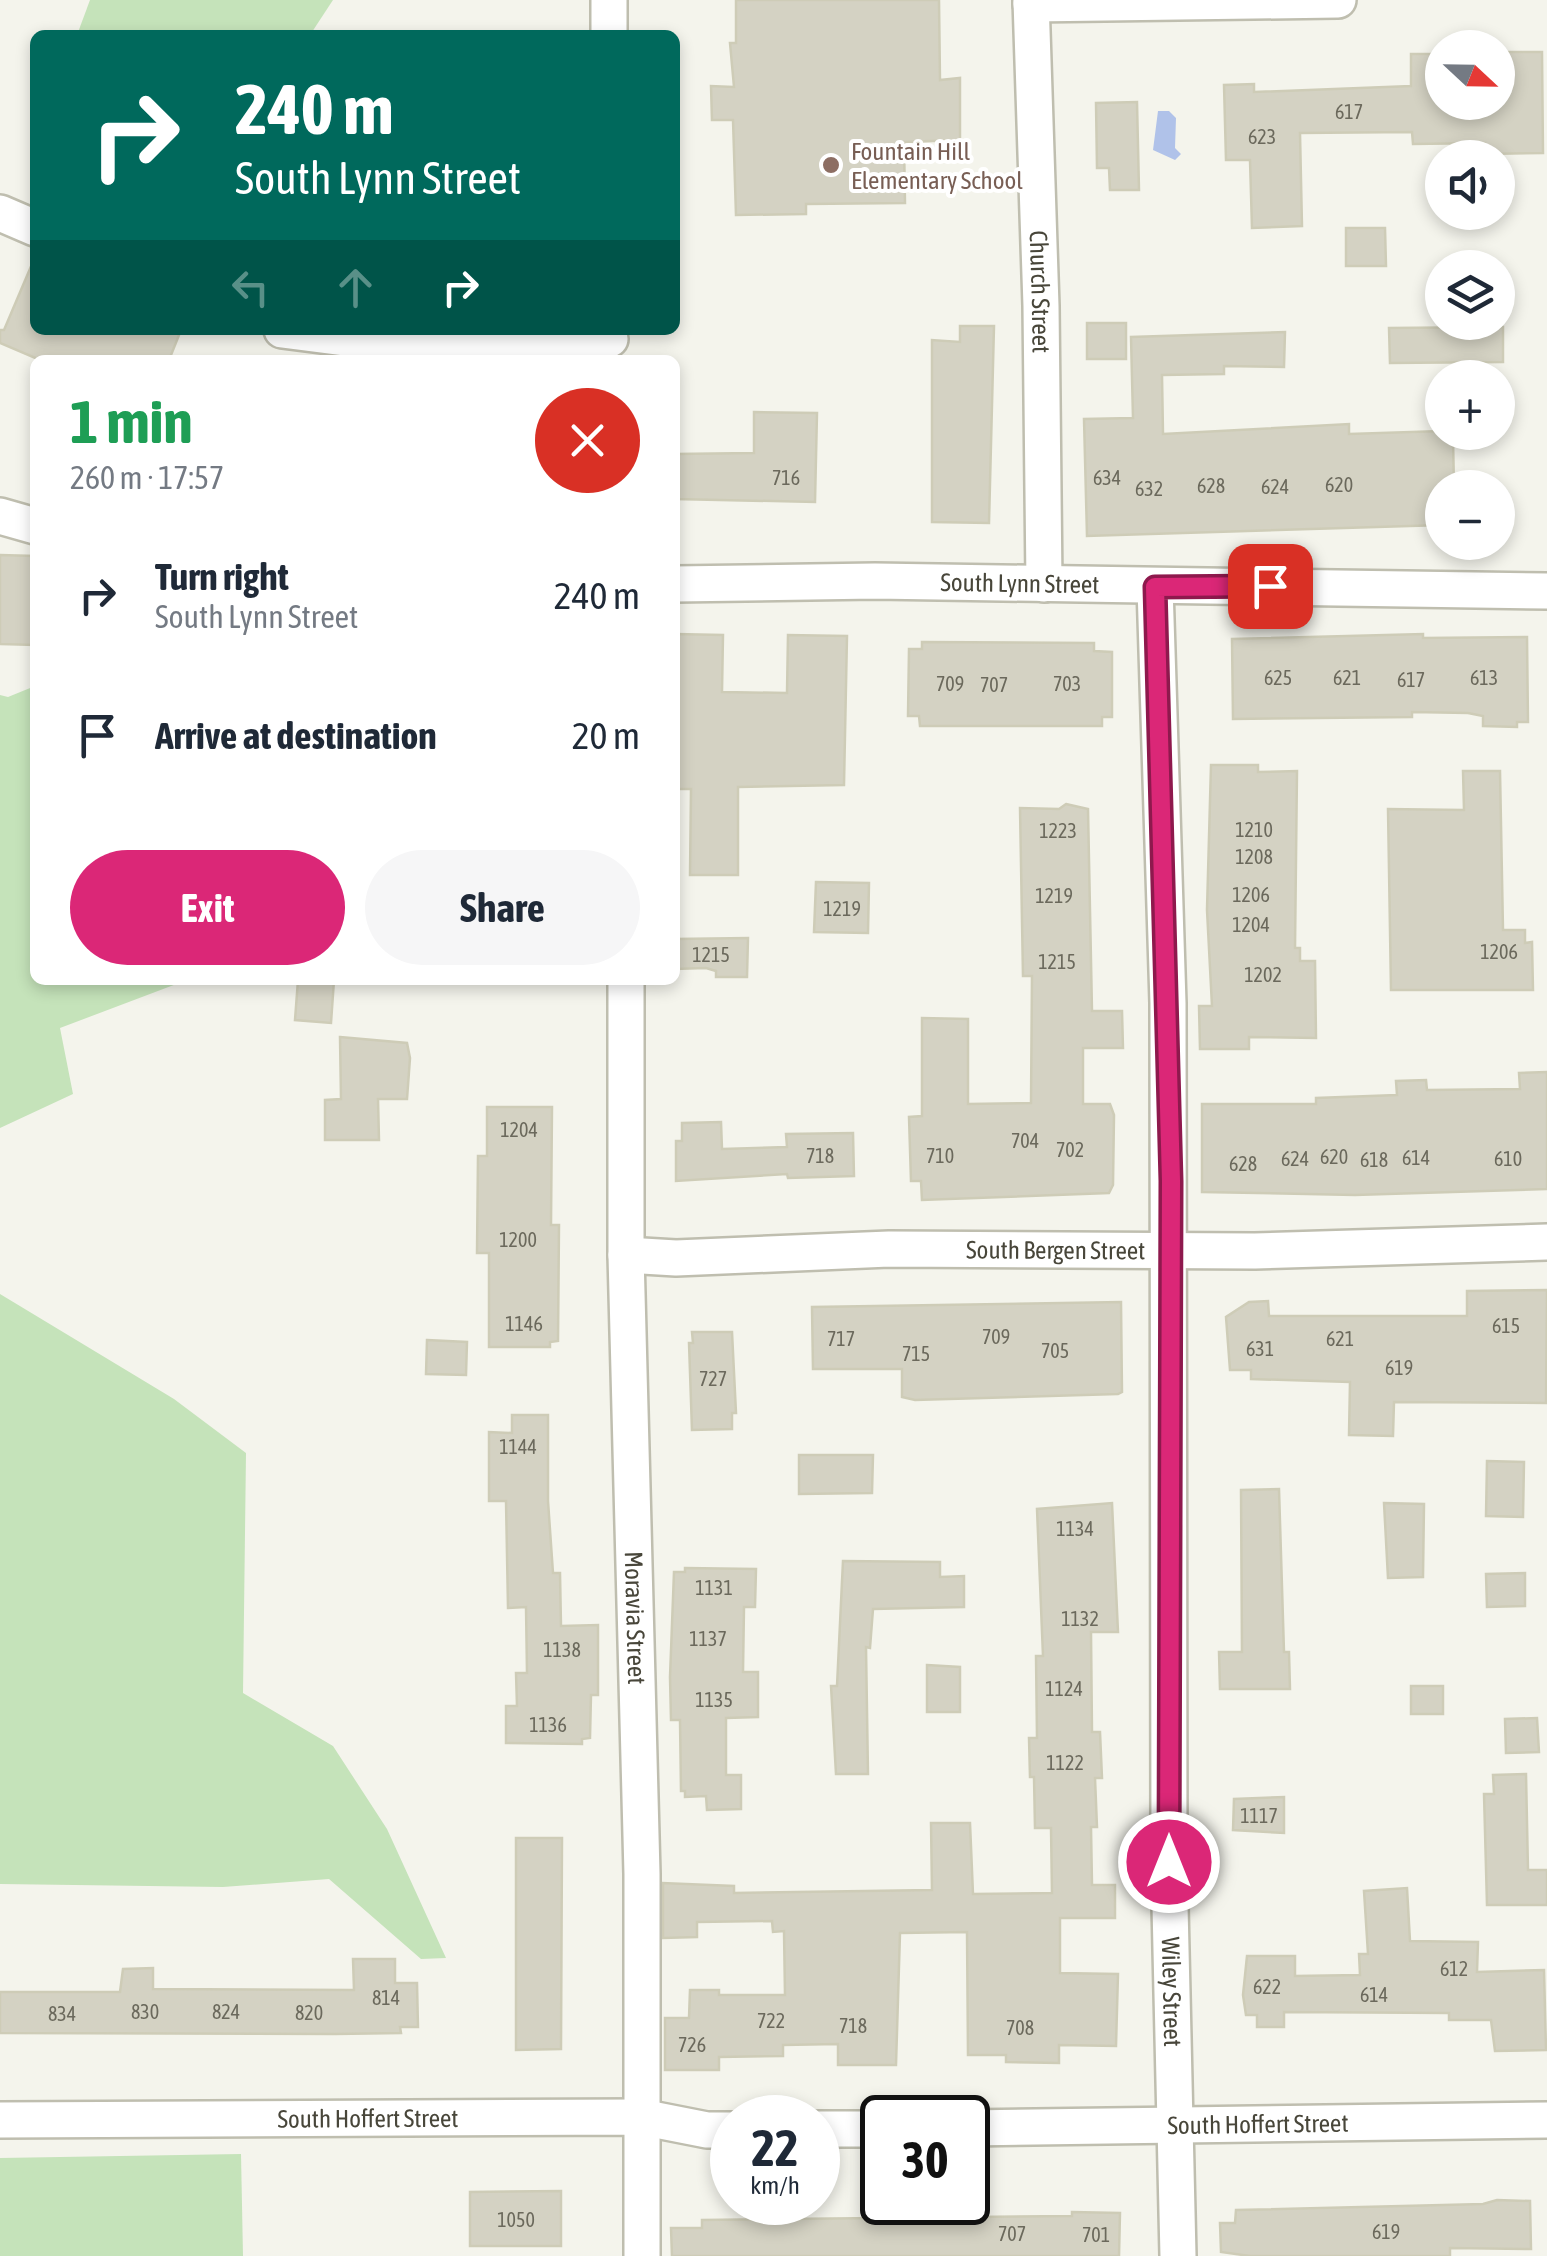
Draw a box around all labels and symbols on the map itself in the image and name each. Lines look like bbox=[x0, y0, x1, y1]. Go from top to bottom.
north arrow bbox=[1425, 30, 1515, 120]
house number: 617 bbox=[1335, 100, 1363, 123]
house number: 623 bbox=[1248, 125, 1276, 148]
place label: Fountain Hill Elementary School bbox=[851, 137, 1023, 194]
marker: Fountain Hill Elementary School bbox=[820, 154, 842, 176]
street label: Church Street bbox=[1025, 230, 1056, 353]
house number: 716 bbox=[772, 466, 800, 489]
house number: 634 bbox=[1093, 466, 1121, 489]
house number: 620 bbox=[1325, 473, 1353, 496]
house number: 628 bbox=[1197, 474, 1225, 497]
house number: 624 bbox=[1261, 475, 1289, 498]
house number: 632 bbox=[1135, 477, 1163, 500]
pin bbox=[1228, 544, 1313, 629]
street label: South Lynn Street bbox=[940, 568, 1100, 598]
house number: 625 bbox=[1264, 666, 1292, 689]
house number: 621 bbox=[1333, 666, 1361, 689]
house number: 613 bbox=[1470, 666, 1498, 689]
house number: 617 bbox=[1397, 668, 1425, 691]
house number: 709 bbox=[936, 672, 964, 695]
house number: 703 bbox=[1053, 672, 1081, 695]
house number: 707 bbox=[980, 673, 1008, 696]
house number: 1210 bbox=[1235, 818, 1273, 841]
house number: 1223 bbox=[1039, 819, 1077, 842]
house number: 1208 bbox=[1235, 845, 1273, 868]
house number: 1206 bbox=[1232, 883, 1270, 906]
house number: 1219 bbox=[1035, 884, 1073, 907]
house number: 1219 bbox=[823, 897, 861, 920]
house number: 1204 bbox=[1232, 913, 1270, 936]
house number: 1206 bbox=[1480, 940, 1518, 963]
house number: 1215 bbox=[692, 943, 730, 966]
house number: 1215 bbox=[1038, 950, 1076, 973]
house number: 1202 bbox=[1244, 963, 1282, 986]
house number: 1204 bbox=[500, 1118, 538, 1141]
house number: 704 bbox=[1011, 1129, 1039, 1152]
house number: 702 bbox=[1056, 1138, 1084, 1161]
house number: 718 bbox=[806, 1144, 834, 1167]
house number: 710 bbox=[926, 1144, 954, 1167]
house number: 620 bbox=[1320, 1145, 1348, 1168]
house number: 614 bbox=[1402, 1146, 1430, 1169]
house number: 624 bbox=[1281, 1147, 1309, 1170]
house number: 610 bbox=[1494, 1147, 1522, 1170]
house number: 618 bbox=[1360, 1148, 1388, 1171]
house number: 628 bbox=[1229, 1152, 1257, 1175]
house number: 1200 bbox=[499, 1228, 537, 1251]
street label: South Bergen Street bbox=[966, 1235, 1145, 1264]
house number: 1146 bbox=[505, 1312, 543, 1335]
house number: 615 bbox=[1492, 1314, 1520, 1337]
house number: 709 bbox=[982, 1325, 1010, 1348]
house number: 717 bbox=[827, 1327, 855, 1350]
house number: 621 bbox=[1326, 1327, 1354, 1350]
house number: 631 bbox=[1246, 1337, 1274, 1360]
house number: 705 bbox=[1041, 1339, 1069, 1362]
house number: 715 bbox=[902, 1342, 930, 1365]
house number: 619 bbox=[1385, 1356, 1413, 1379]
house number: 727 bbox=[699, 1367, 727, 1390]
house number: 1144 bbox=[499, 1435, 537, 1458]
house number: 1134 bbox=[1056, 1517, 1094, 1540]
street label: Moravia Street bbox=[620, 1551, 651, 1685]
house number: 1131 bbox=[695, 1576, 733, 1599]
house number: 1132 bbox=[1061, 1607, 1099, 1630]
house number: 1137 bbox=[689, 1627, 727, 1650]
house number: 1138 bbox=[543, 1638, 581, 1661]
house number: 1124 bbox=[1045, 1677, 1083, 1700]
house number: 1135 bbox=[695, 1688, 733, 1711]
house number: 1136 bbox=[529, 1713, 567, 1736]
house number: 1122 bbox=[1046, 1751, 1084, 1774]
house number: 1117 bbox=[1240, 1804, 1278, 1827]
position arrow bbox=[1117, 1810, 1221, 1914]
street label: Wiley Street bbox=[1157, 1936, 1187, 2047]
house number: 612 bbox=[1440, 1957, 1468, 1980]
house number: 622 bbox=[1253, 1975, 1281, 1998]
house number: 614 bbox=[1360, 1983, 1388, 2006]
house number: 814 bbox=[372, 1986, 400, 2009]
house number: 830 bbox=[131, 2000, 159, 2023]
house number: 824 bbox=[212, 2000, 240, 2023]
house number: 820 bbox=[295, 2001, 323, 2024]
house number: 834 bbox=[48, 2002, 76, 2025]
house number: 722 bbox=[757, 2009, 785, 2032]
house number: 718 bbox=[839, 2014, 867, 2037]
house number: 708 bbox=[1006, 2016, 1034, 2039]
house number: 726 bbox=[678, 2033, 706, 2056]
speed limit sign: 30 bbox=[860, 2095, 990, 2225]
street label: South Hoffert Street bbox=[277, 2104, 459, 2133]
street label: South Hoffert Street bbox=[1167, 2109, 1349, 2139]
house number: 1050 bbox=[497, 2208, 535, 2231]
house number: 619 bbox=[1372, 2220, 1400, 2243]
house number: 707 bbox=[998, 2222, 1026, 2245]
house number: 701 bbox=[1082, 2223, 1110, 2246]

